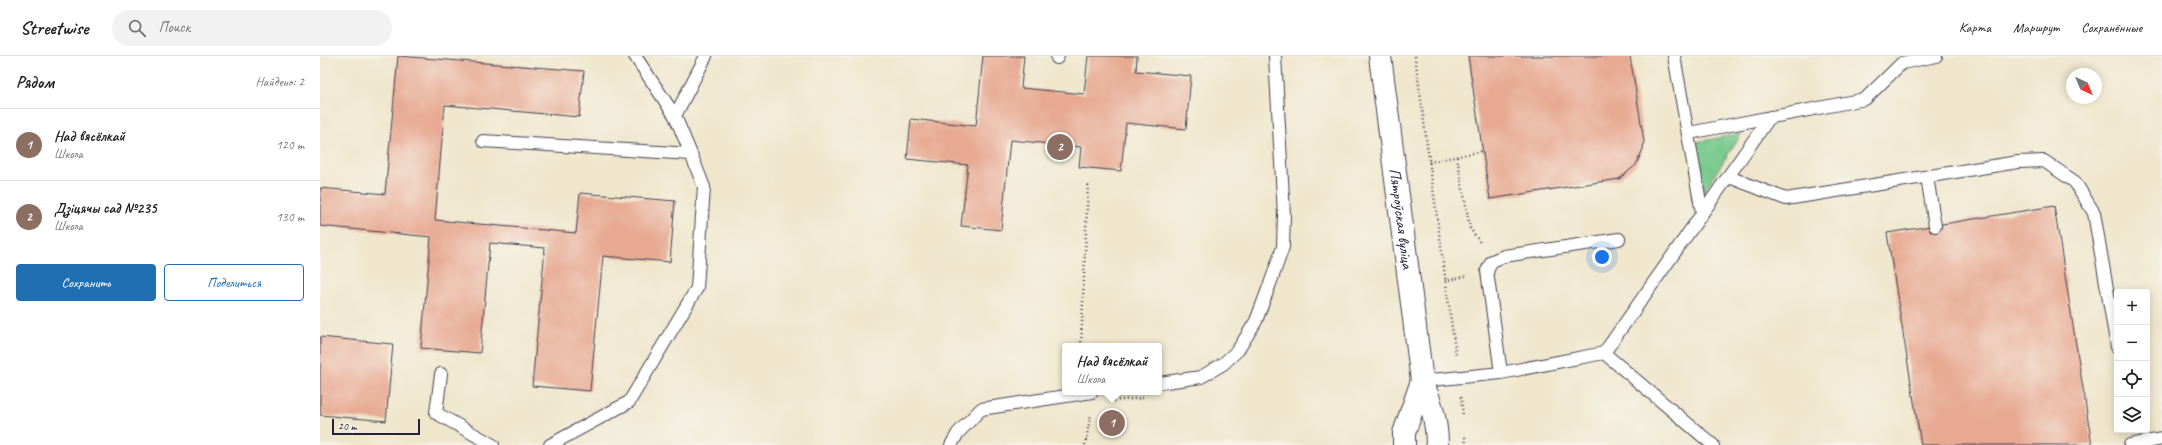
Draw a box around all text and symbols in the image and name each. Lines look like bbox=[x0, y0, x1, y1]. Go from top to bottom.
search box bbox=[112, 10, 392, 46]
text: Streetwise bbox=[20, 16, 88, 40]
icon: search bbox=[126, 17, 148, 39]
text: Поиск bbox=[158, 18, 190, 37]
text: Карта bbox=[1959, 19, 1991, 36]
text: Маршрут bbox=[2013, 19, 2059, 36]
text: Сохранённые bbox=[2081, 19, 2142, 36]
north arrow bbox=[2066, 68, 2102, 104]
text: Рядом bbox=[16, 72, 54, 93]
text: Найдено: 2 bbox=[256, 74, 304, 90]
text: Над вясёлкай bbox=[54, 127, 125, 146]
pin: 2 bbox=[1047, 132, 1073, 162]
text: 1 bbox=[26, 137, 32, 153]
text: 120 m bbox=[276, 137, 304, 153]
text: Школа bbox=[54, 146, 83, 162]
street label: Пятроўская вуліца bbox=[1385, 167, 1418, 271]
text: Дзіцячы сад №235 bbox=[54, 199, 157, 218]
text: 2 bbox=[26, 209, 32, 225]
text: 130 m bbox=[276, 209, 304, 225]
text: Школа bbox=[54, 218, 83, 234]
your location bbox=[1592, 247, 1612, 267]
button: Сохранить bbox=[16, 264, 156, 301]
button: Поделиться bbox=[164, 264, 304, 301]
map controls bbox=[2114, 289, 2150, 433]
button: + bbox=[2114, 289, 2150, 325]
button: − bbox=[2114, 325, 2150, 361]
popup bbox=[1062, 343, 1162, 395]
text: Над вясёлкай bbox=[1077, 352, 1147, 371]
button: locate bbox=[2114, 361, 2150, 397]
text: Школа bbox=[1077, 371, 1105, 387]
button: layers bbox=[2114, 397, 2150, 433]
pin: 1 bbox=[1099, 408, 1125, 438]
scale bar bbox=[332, 417, 420, 436]
text: 20 m bbox=[338, 419, 357, 433]

